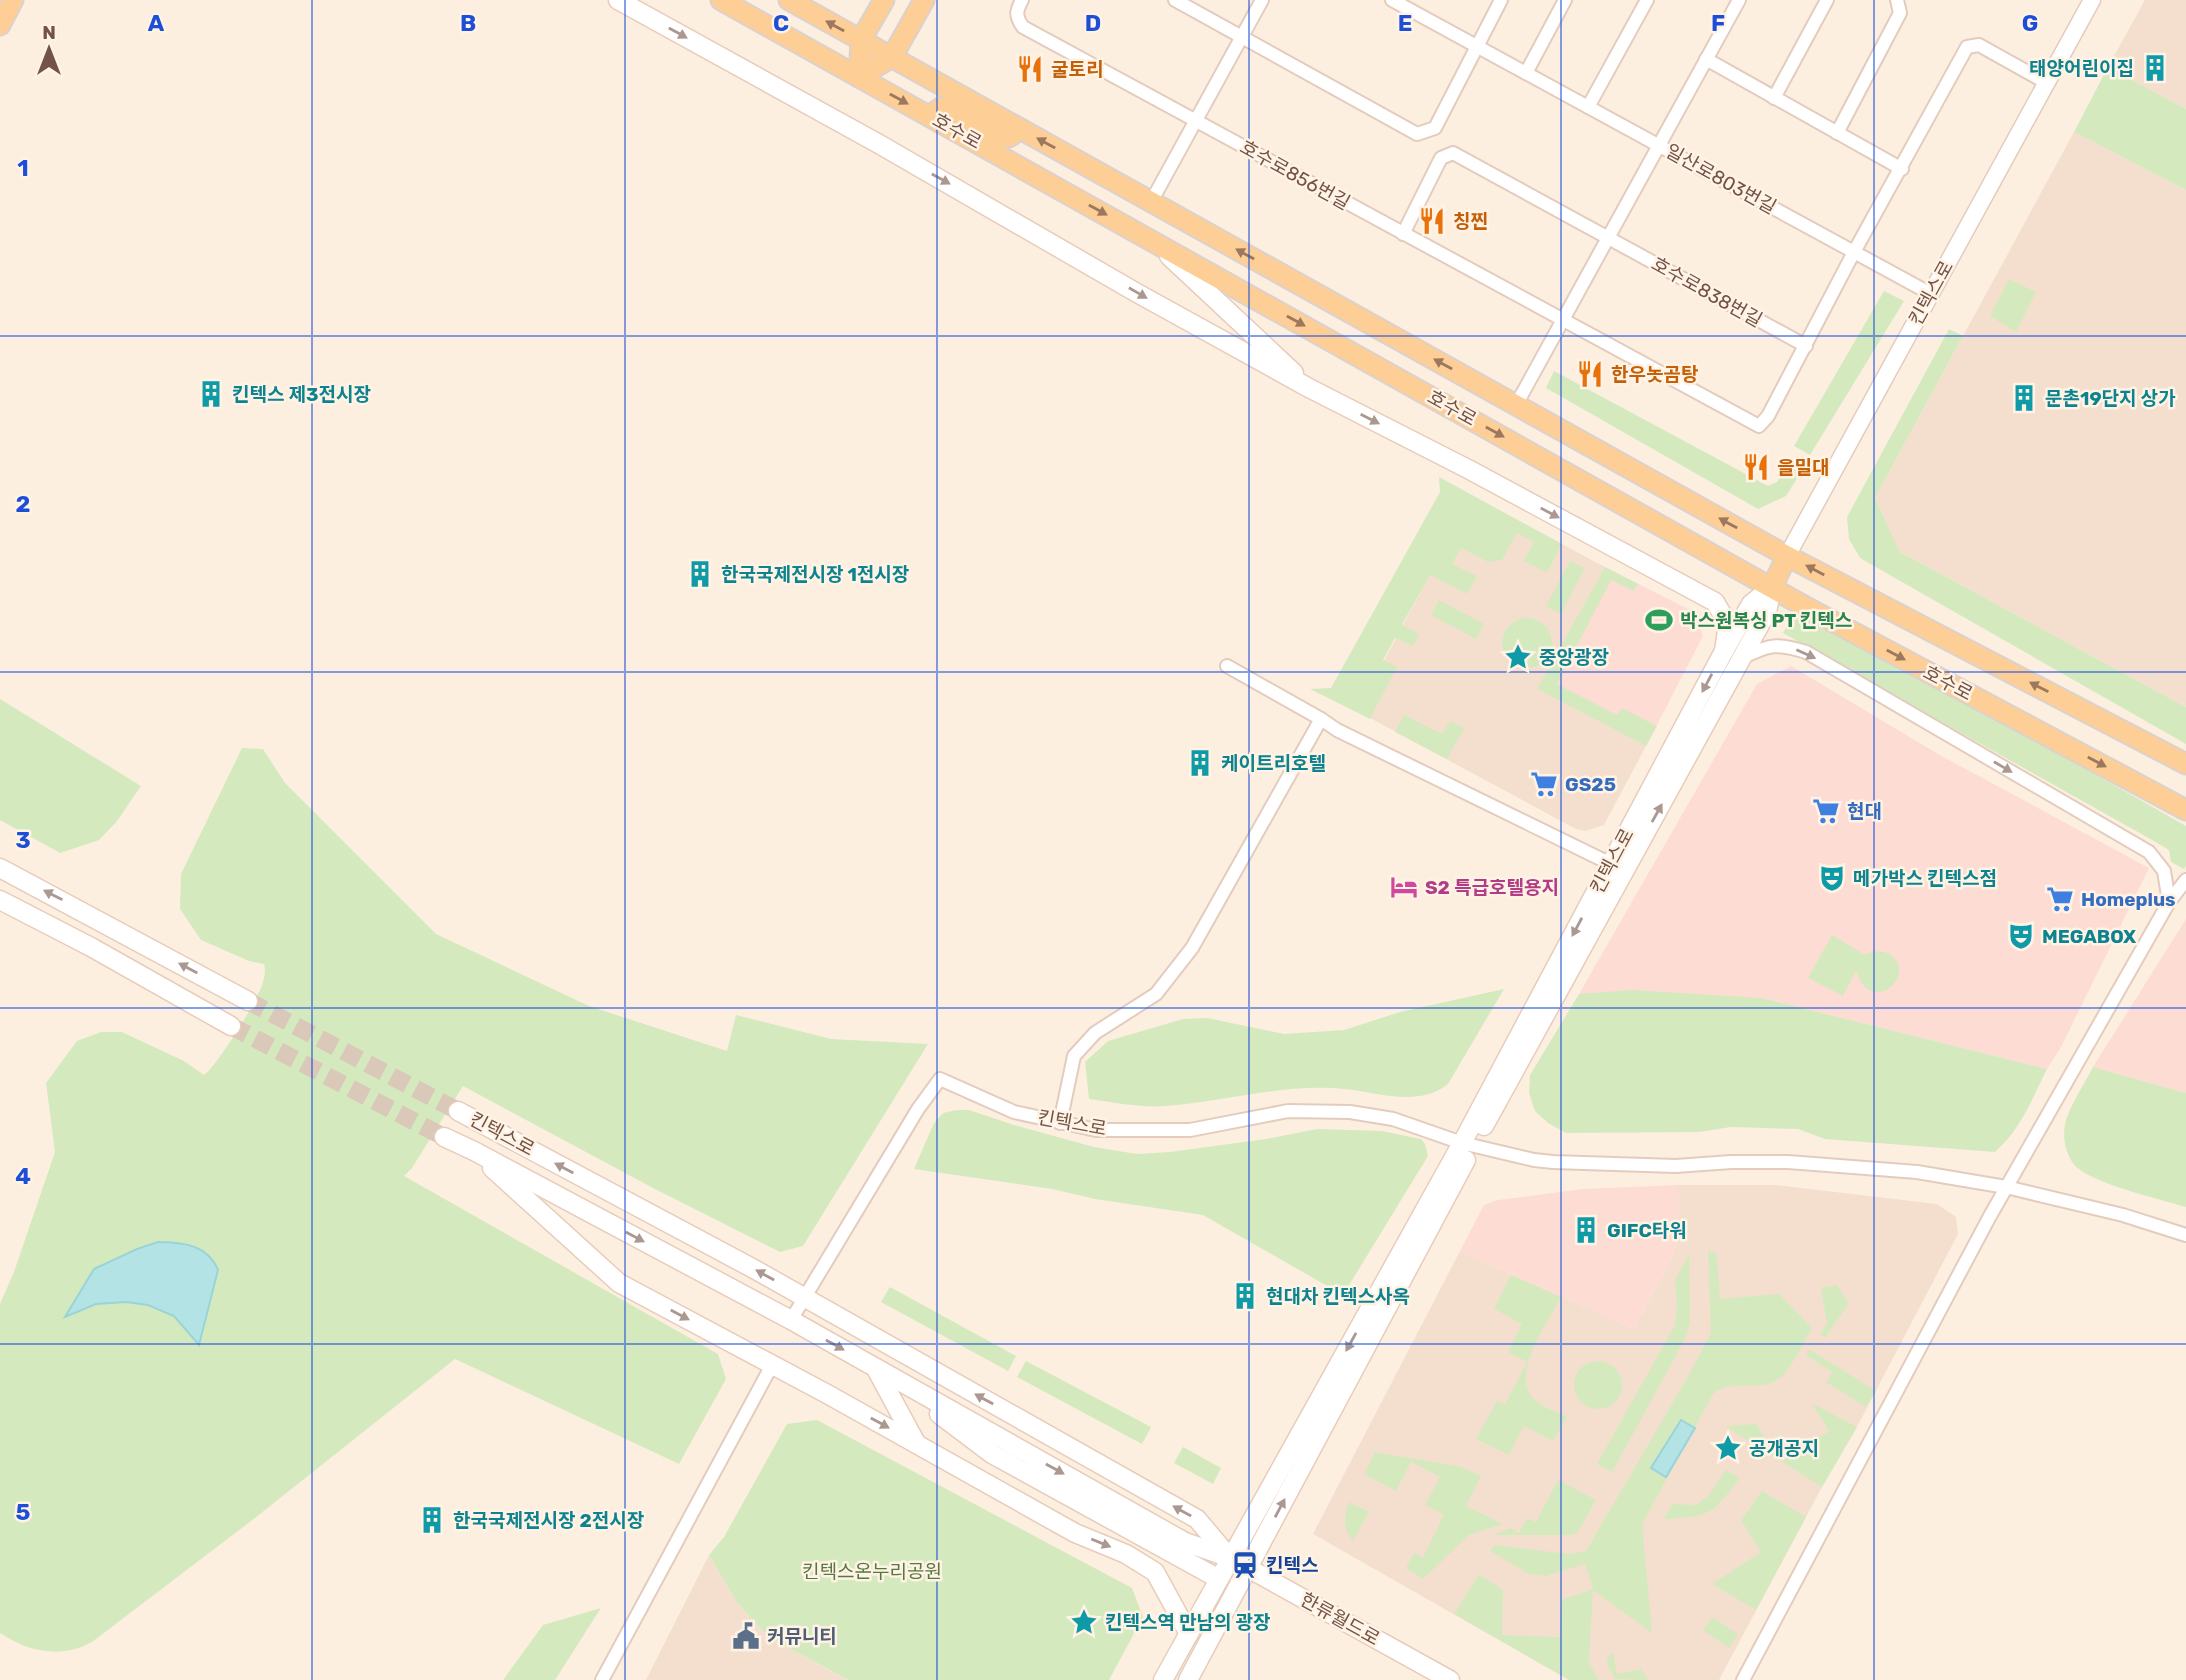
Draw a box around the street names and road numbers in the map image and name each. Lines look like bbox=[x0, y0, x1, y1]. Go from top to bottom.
street label: 호수로 bbox=[928, 108, 986, 154]
street label: 호수로856번길 bbox=[1236, 135, 1354, 215]
street label: 일산로803번길 bbox=[1662, 139, 1780, 219]
street label: 호수로838번길 bbox=[1648, 252, 1766, 332]
street label: 킨텍스로 bbox=[1904, 257, 1958, 329]
street label: 호수로 bbox=[1423, 385, 1481, 431]
street label: 호수로 bbox=[1919, 661, 1977, 705]
street label: 킨텍스로 bbox=[1585, 825, 1639, 897]
street label: 킨텍스로 bbox=[1036, 1106, 1108, 1140]
street label: 킨텍스로 bbox=[466, 1107, 538, 1161]
street label: 한류월드로 bbox=[1296, 1588, 1384, 1650]

